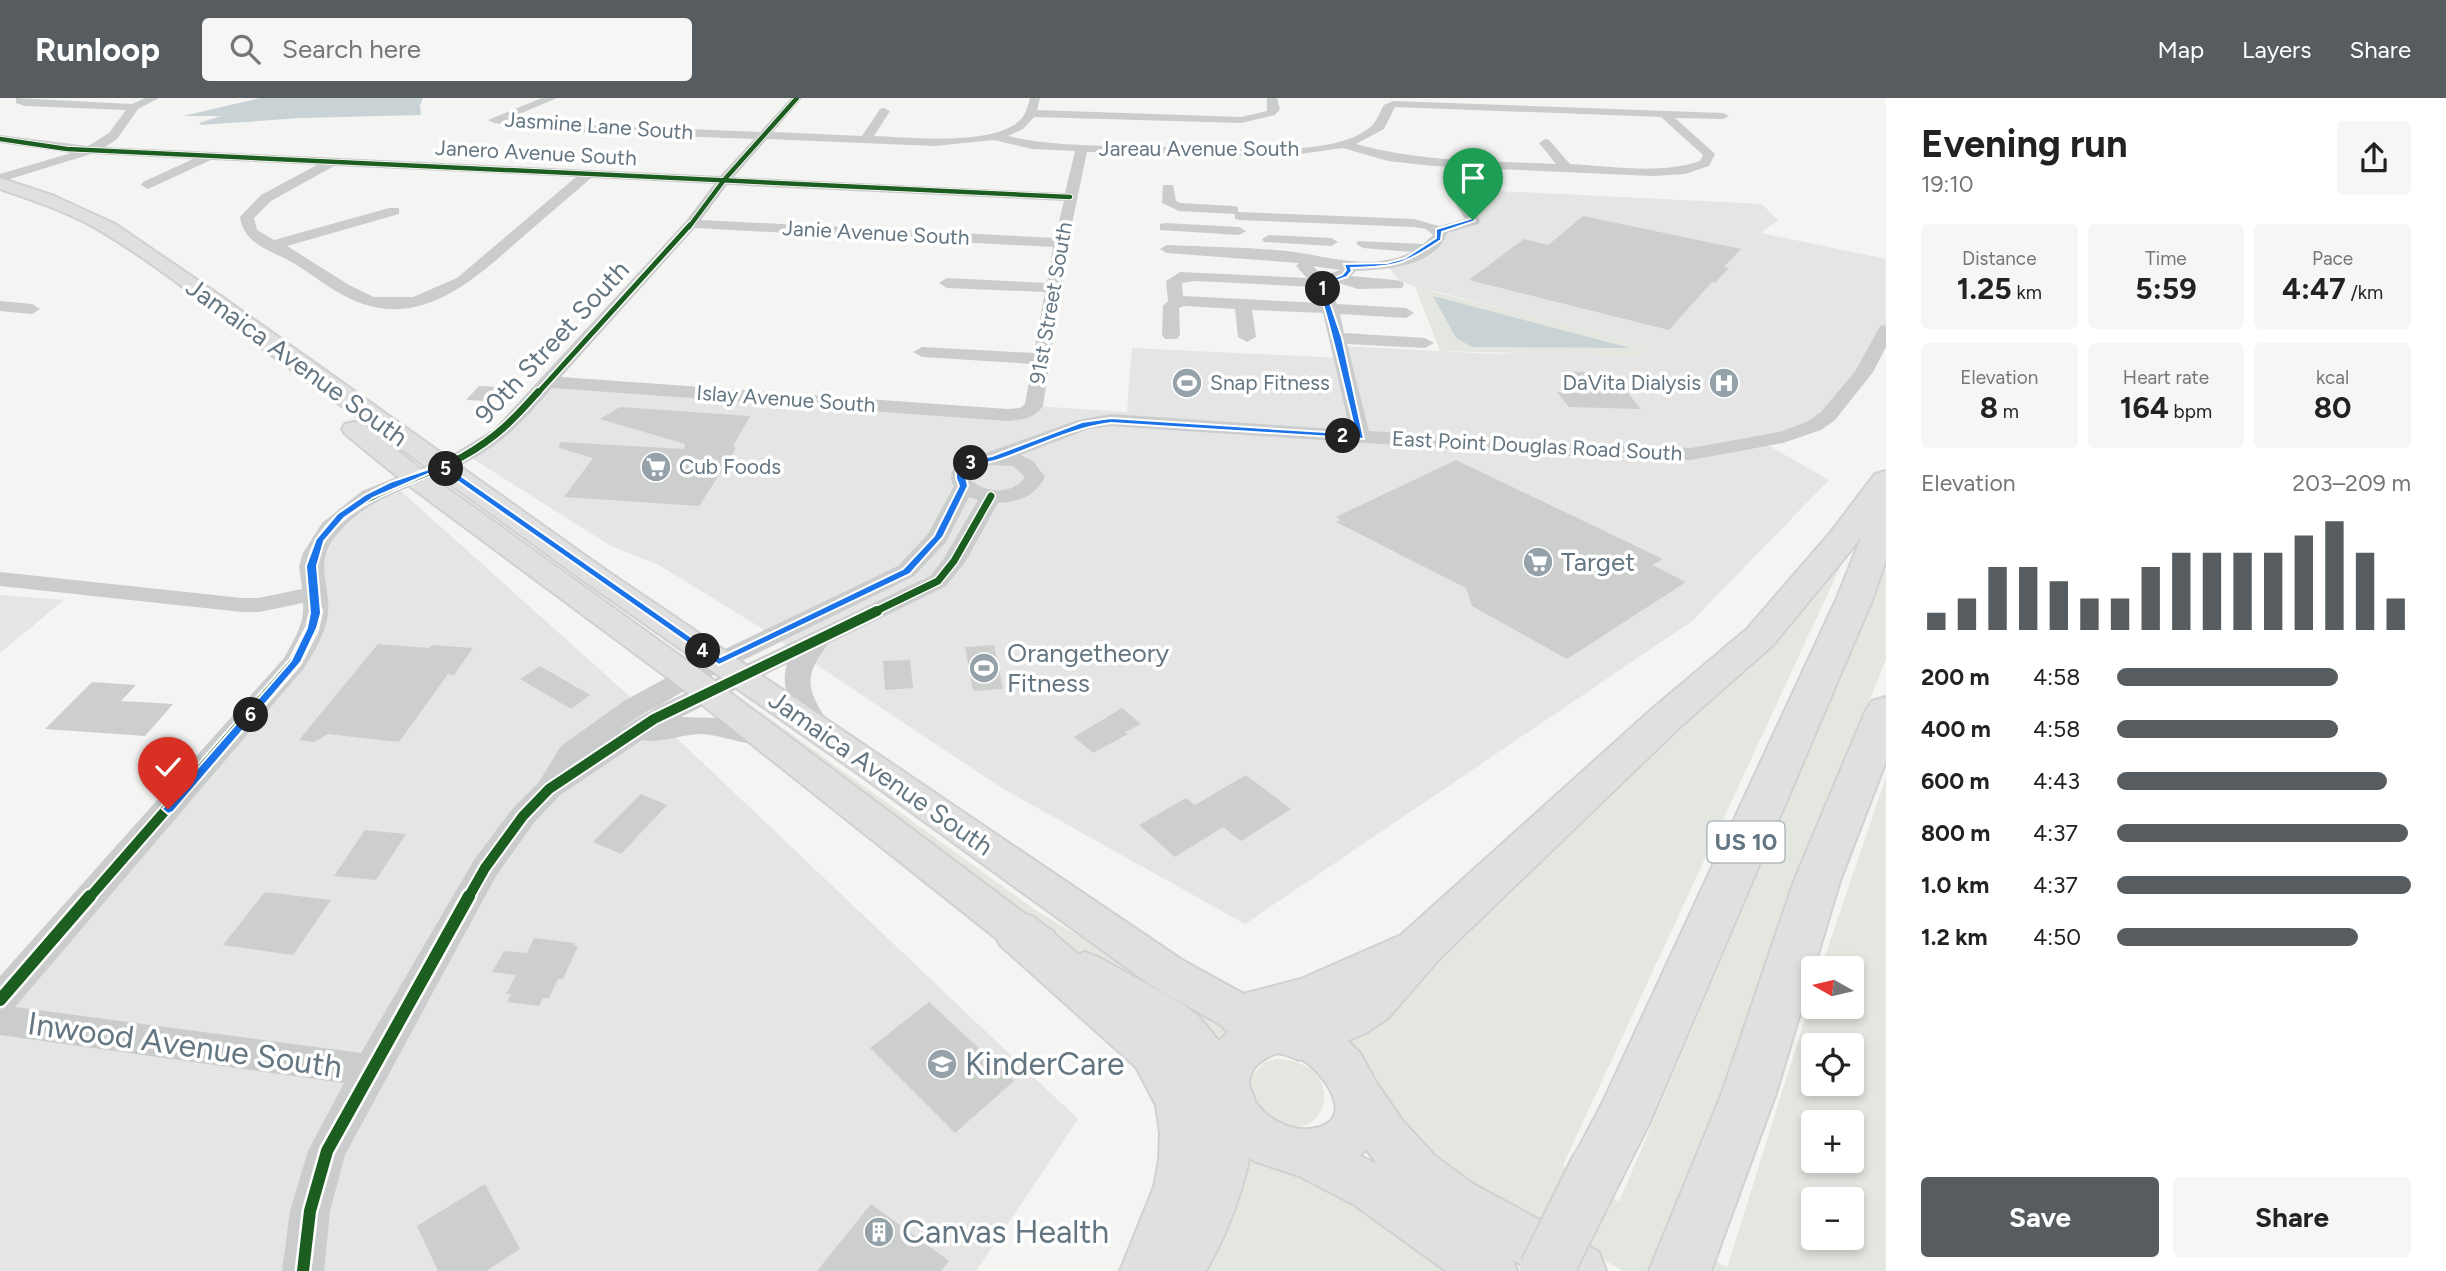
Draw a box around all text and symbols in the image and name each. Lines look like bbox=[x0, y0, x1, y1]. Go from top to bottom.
search box bbox=[202, 18, 692, 81]
text: Runloop bbox=[35, 30, 160, 69]
icon: search bbox=[226, 30, 264, 68]
text: Search here bbox=[282, 33, 421, 65]
text: Map bbox=[2157, 35, 2204, 64]
text: Layers bbox=[2242, 35, 2311, 64]
text: Share bbox=[2349, 35, 2411, 64]
street label: Jasmine Lane South bbox=[504, 106, 694, 145]
text: Evening run bbox=[1921, 121, 2128, 167]
button: share bbox=[2337, 121, 2411, 195]
street label: Janero Avenue South bbox=[435, 135, 637, 170]
street label: Jareau Avenue South bbox=[1099, 136, 1299, 161]
pin bbox=[1443, 148, 1503, 220]
icon: arrive bbox=[1454, 159, 1492, 197]
text: 19:10 bbox=[1921, 170, 1974, 198]
street label: Janie Avenue South bbox=[782, 215, 970, 250]
street label: 91st Street South bbox=[1024, 220, 1077, 386]
text: Distance bbox=[1962, 247, 2037, 270]
text: Time bbox=[2145, 247, 2187, 270]
text: Pace bbox=[2312, 247, 2353, 270]
street label: 90th Street South bbox=[468, 254, 636, 430]
text: 1.25 bbox=[1957, 270, 2012, 307]
text: 5:59 bbox=[2135, 270, 2197, 307]
text: 4:47 bbox=[2282, 270, 2346, 307]
street label: Jamaica Avenue South bbox=[180, 271, 414, 453]
pin: 1 bbox=[1306, 272, 1340, 306]
text: 1 bbox=[1318, 277, 1327, 300]
text: km bbox=[2012, 281, 2042, 304]
text: /km bbox=[2346, 281, 2383, 304]
sports icon: Snap Fitness bbox=[1170, 366, 1204, 400]
hospital icon: DaVita Dialysis bbox=[1707, 366, 1741, 400]
text: Elevation bbox=[1960, 366, 2038, 389]
text: Heart rate bbox=[2123, 366, 2209, 389]
text: kcal bbox=[2316, 366, 2349, 389]
place label: Snap Fitness bbox=[1210, 370, 1330, 395]
place label: DaVita Dialysis bbox=[1562, 370, 1701, 395]
street label: Islay Avenue South bbox=[696, 380, 876, 417]
text: 8 bbox=[1980, 389, 1998, 426]
text: 164 bbox=[2120, 389, 2169, 426]
text: 80 bbox=[2314, 389, 2352, 426]
text: m bbox=[1998, 400, 2019, 423]
text: bpm bbox=[2169, 400, 2212, 423]
pin: 2 bbox=[1326, 418, 1360, 454]
text: 2 bbox=[1337, 424, 1348, 447]
street label: East Point Douglas Road South bbox=[1391, 425, 1683, 466]
pin: 3 bbox=[954, 446, 988, 480]
supermarket icon: Cub Foods bbox=[639, 450, 673, 484]
text: 3 bbox=[965, 451, 976, 474]
pin: 5 bbox=[428, 452, 464, 486]
place label: Cub Foods bbox=[679, 454, 781, 479]
text: 5 bbox=[440, 457, 451, 480]
text: Elevation bbox=[1921, 469, 2016, 497]
text: 203–209 m bbox=[2292, 469, 2411, 497]
supermarket icon: Target bbox=[1521, 545, 1555, 579]
place label: Target bbox=[1561, 546, 1635, 578]
pin: 4 bbox=[686, 634, 720, 668]
place label: Orangetheory Fitness bbox=[1007, 637, 1170, 699]
text: 4 bbox=[696, 639, 709, 662]
sports icon: Orangetheory Fitness bbox=[967, 651, 1001, 685]
text: 200 m bbox=[1921, 663, 1990, 691]
text: 4:58 bbox=[2033, 663, 2080, 691]
street label: Jamaica Avenue South bbox=[763, 684, 999, 862]
pin: 6 bbox=[233, 698, 268, 732]
text: 6 bbox=[245, 703, 256, 726]
text: 400 m bbox=[1921, 715, 1991, 743]
text: 4:58 bbox=[2033, 715, 2080, 743]
pin bbox=[138, 737, 198, 809]
icon: check bbox=[149, 748, 187, 786]
text: 600 m bbox=[1921, 767, 1990, 795]
text: 4:43 bbox=[2033, 767, 2080, 795]
text: 800 m bbox=[1921, 819, 1990, 847]
text: 4:37 bbox=[2033, 819, 2078, 847]
road number: US 10 bbox=[1708, 822, 1784, 862]
text: 1.0 km bbox=[1921, 871, 1989, 899]
text: 4:37 bbox=[2033, 871, 2078, 899]
text: 1.2 km bbox=[1921, 923, 1988, 951]
text: 4:50 bbox=[2033, 923, 2081, 951]
north arrow bbox=[1801, 956, 1864, 1018]
map controls bbox=[1801, 956, 1864, 1250]
street label: Inwood Avenue South bbox=[25, 1004, 345, 1086]
button: locate bbox=[1801, 1033, 1864, 1096]
place label: KinderCare bbox=[965, 1045, 1125, 1083]
school or university icon: KinderCare bbox=[925, 1047, 959, 1081]
button: + bbox=[1801, 1110, 1864, 1173]
button: Save bbox=[1921, 1177, 2159, 1257]
button: Share bbox=[2173, 1177, 2411, 1257]
button: − bbox=[1801, 1187, 1864, 1250]
place label: Canvas Health bbox=[902, 1213, 1109, 1251]
building icon: Canvas Health bbox=[862, 1215, 896, 1249]

